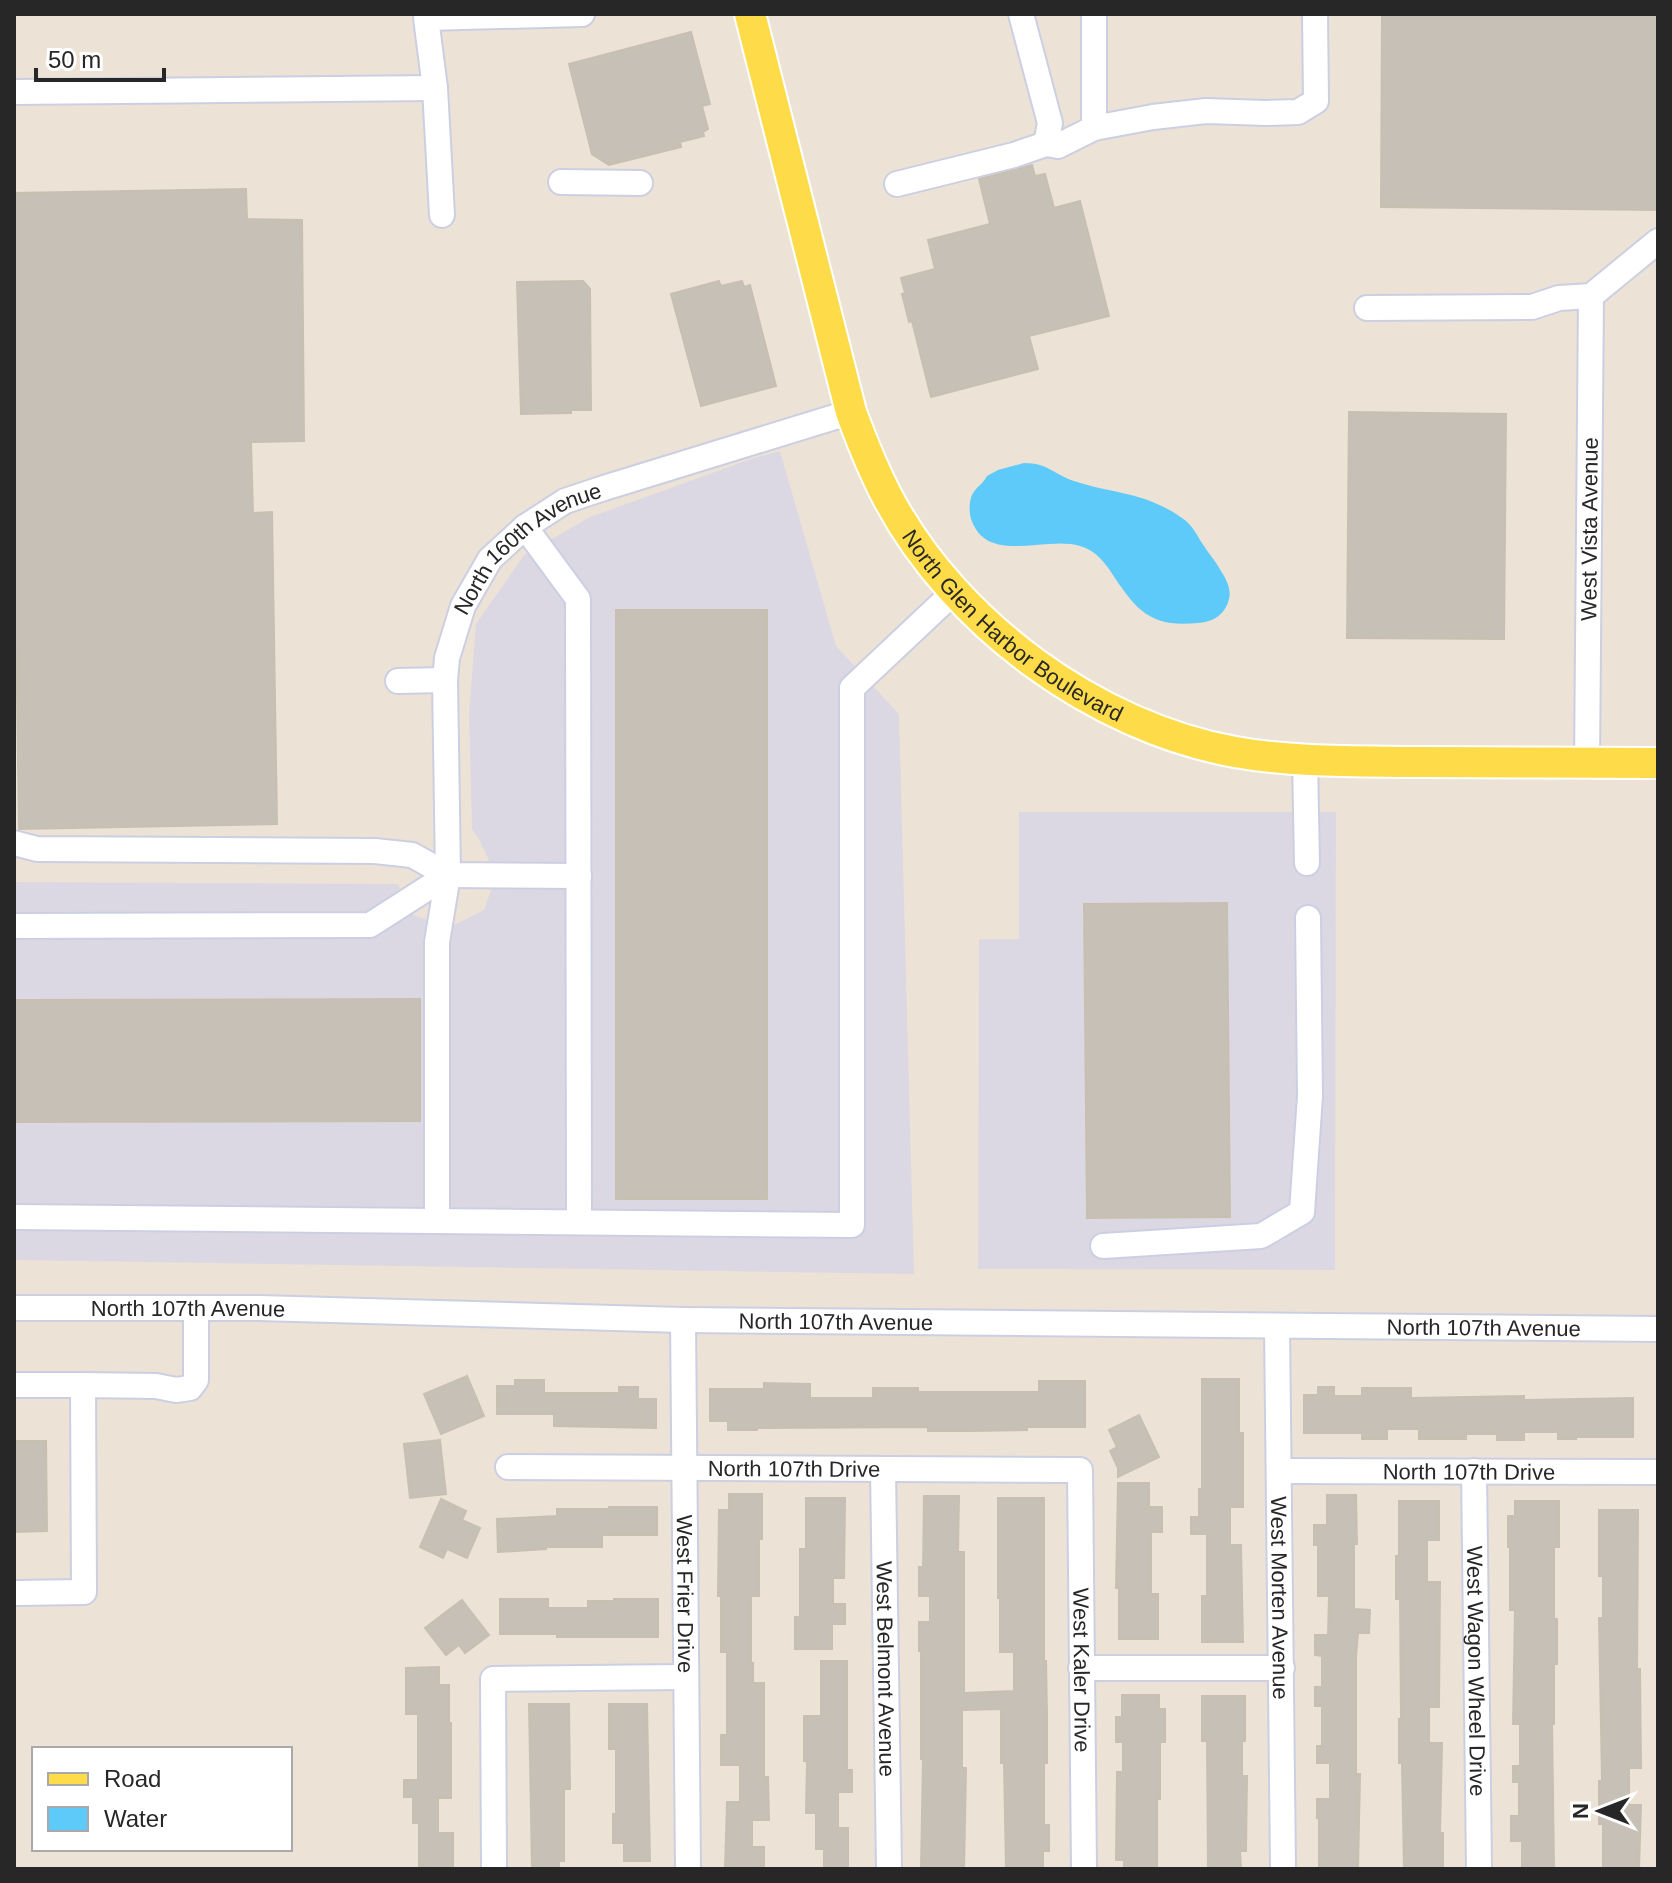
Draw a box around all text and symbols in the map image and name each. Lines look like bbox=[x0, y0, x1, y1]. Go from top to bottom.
scale bar bbox=[36, 32, 164, 82]
text: 50 m bbox=[48, 46, 101, 73]
street label: West Vista Avenue bbox=[1576, 437, 1603, 621]
street label: North 160th Avenue bbox=[449, 478, 605, 619]
street label: North Glen Harbor Boulevard bbox=[897, 525, 1127, 727]
street label: North 107th Avenue bbox=[91, 1296, 285, 1322]
street label: North 107th Avenue bbox=[739, 1309, 933, 1335]
street label: North 107th Avenue bbox=[1387, 1314, 1581, 1341]
street label: North 107th Drive bbox=[708, 1456, 880, 1482]
street label: North 107th Drive bbox=[1383, 1459, 1555, 1485]
street label: West Morten Avenue bbox=[1266, 1496, 1293, 1700]
street label: West Frier Drive bbox=[672, 1515, 698, 1673]
street label: West Wagon Wheel Drive bbox=[1462, 1545, 1490, 1797]
street label: West Belmont Avenue bbox=[871, 1561, 900, 1777]
street label: West Kaler Drive bbox=[1068, 1587, 1095, 1752]
legend bbox=[32, 1747, 292, 1851]
text: Road bbox=[104, 1765, 161, 1792]
north arrow bbox=[1560, 1771, 1640, 1851]
text: N bbox=[1568, 1803, 1593, 1819]
text: Water bbox=[104, 1805, 167, 1832]

